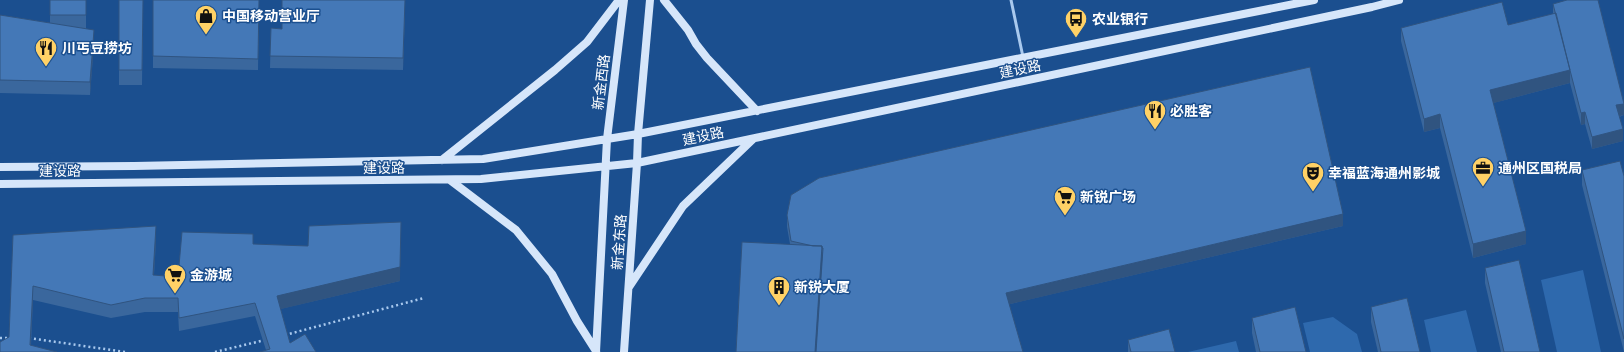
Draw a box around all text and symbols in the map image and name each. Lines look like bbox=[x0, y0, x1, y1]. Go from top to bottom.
shop icon: 中国移动营业厅 bbox=[193, 3, 219, 36]
bus stop icon: 农业银行 bbox=[1063, 6, 1089, 39]
place label: 中国移动营业厅 bbox=[222, 8, 320, 25]
place label: 农业银行 bbox=[1092, 11, 1148, 28]
restaurant icon: 川丐豆捞坊 bbox=[33, 35, 59, 68]
place label: 川丐豆捞坊 bbox=[62, 40, 132, 57]
street label: 新金西路 bbox=[590, 53, 613, 111]
street label: 建设路 bbox=[998, 57, 1042, 82]
restaurant icon: 必胜客 bbox=[1142, 98, 1168, 131]
place label: 必胜客 bbox=[1170, 103, 1212, 120]
street label: 建设路 bbox=[681, 124, 725, 149]
office icon: 通州区国税局 bbox=[1470, 155, 1496, 188]
street label: 建设路 bbox=[363, 160, 405, 177]
theatre icon: 幸福蓝海通州影城 bbox=[1300, 160, 1326, 193]
place label: 通州区国税局 bbox=[1498, 160, 1582, 177]
street label: 建设路 bbox=[39, 163, 81, 180]
place label: 幸福蓝海通州影城 bbox=[1328, 165, 1440, 182]
supermarket icon: 新锐广场 bbox=[1052, 184, 1078, 217]
place label: 新锐广场 bbox=[1080, 189, 1136, 206]
street label: 新金东路 bbox=[609, 214, 630, 271]
supermarket icon: 金游城 bbox=[162, 262, 188, 295]
place label: 金游城 bbox=[190, 267, 232, 284]
building icon: 新锐大厦 bbox=[766, 274, 792, 307]
place label: 新锐大厦 bbox=[794, 279, 850, 296]

